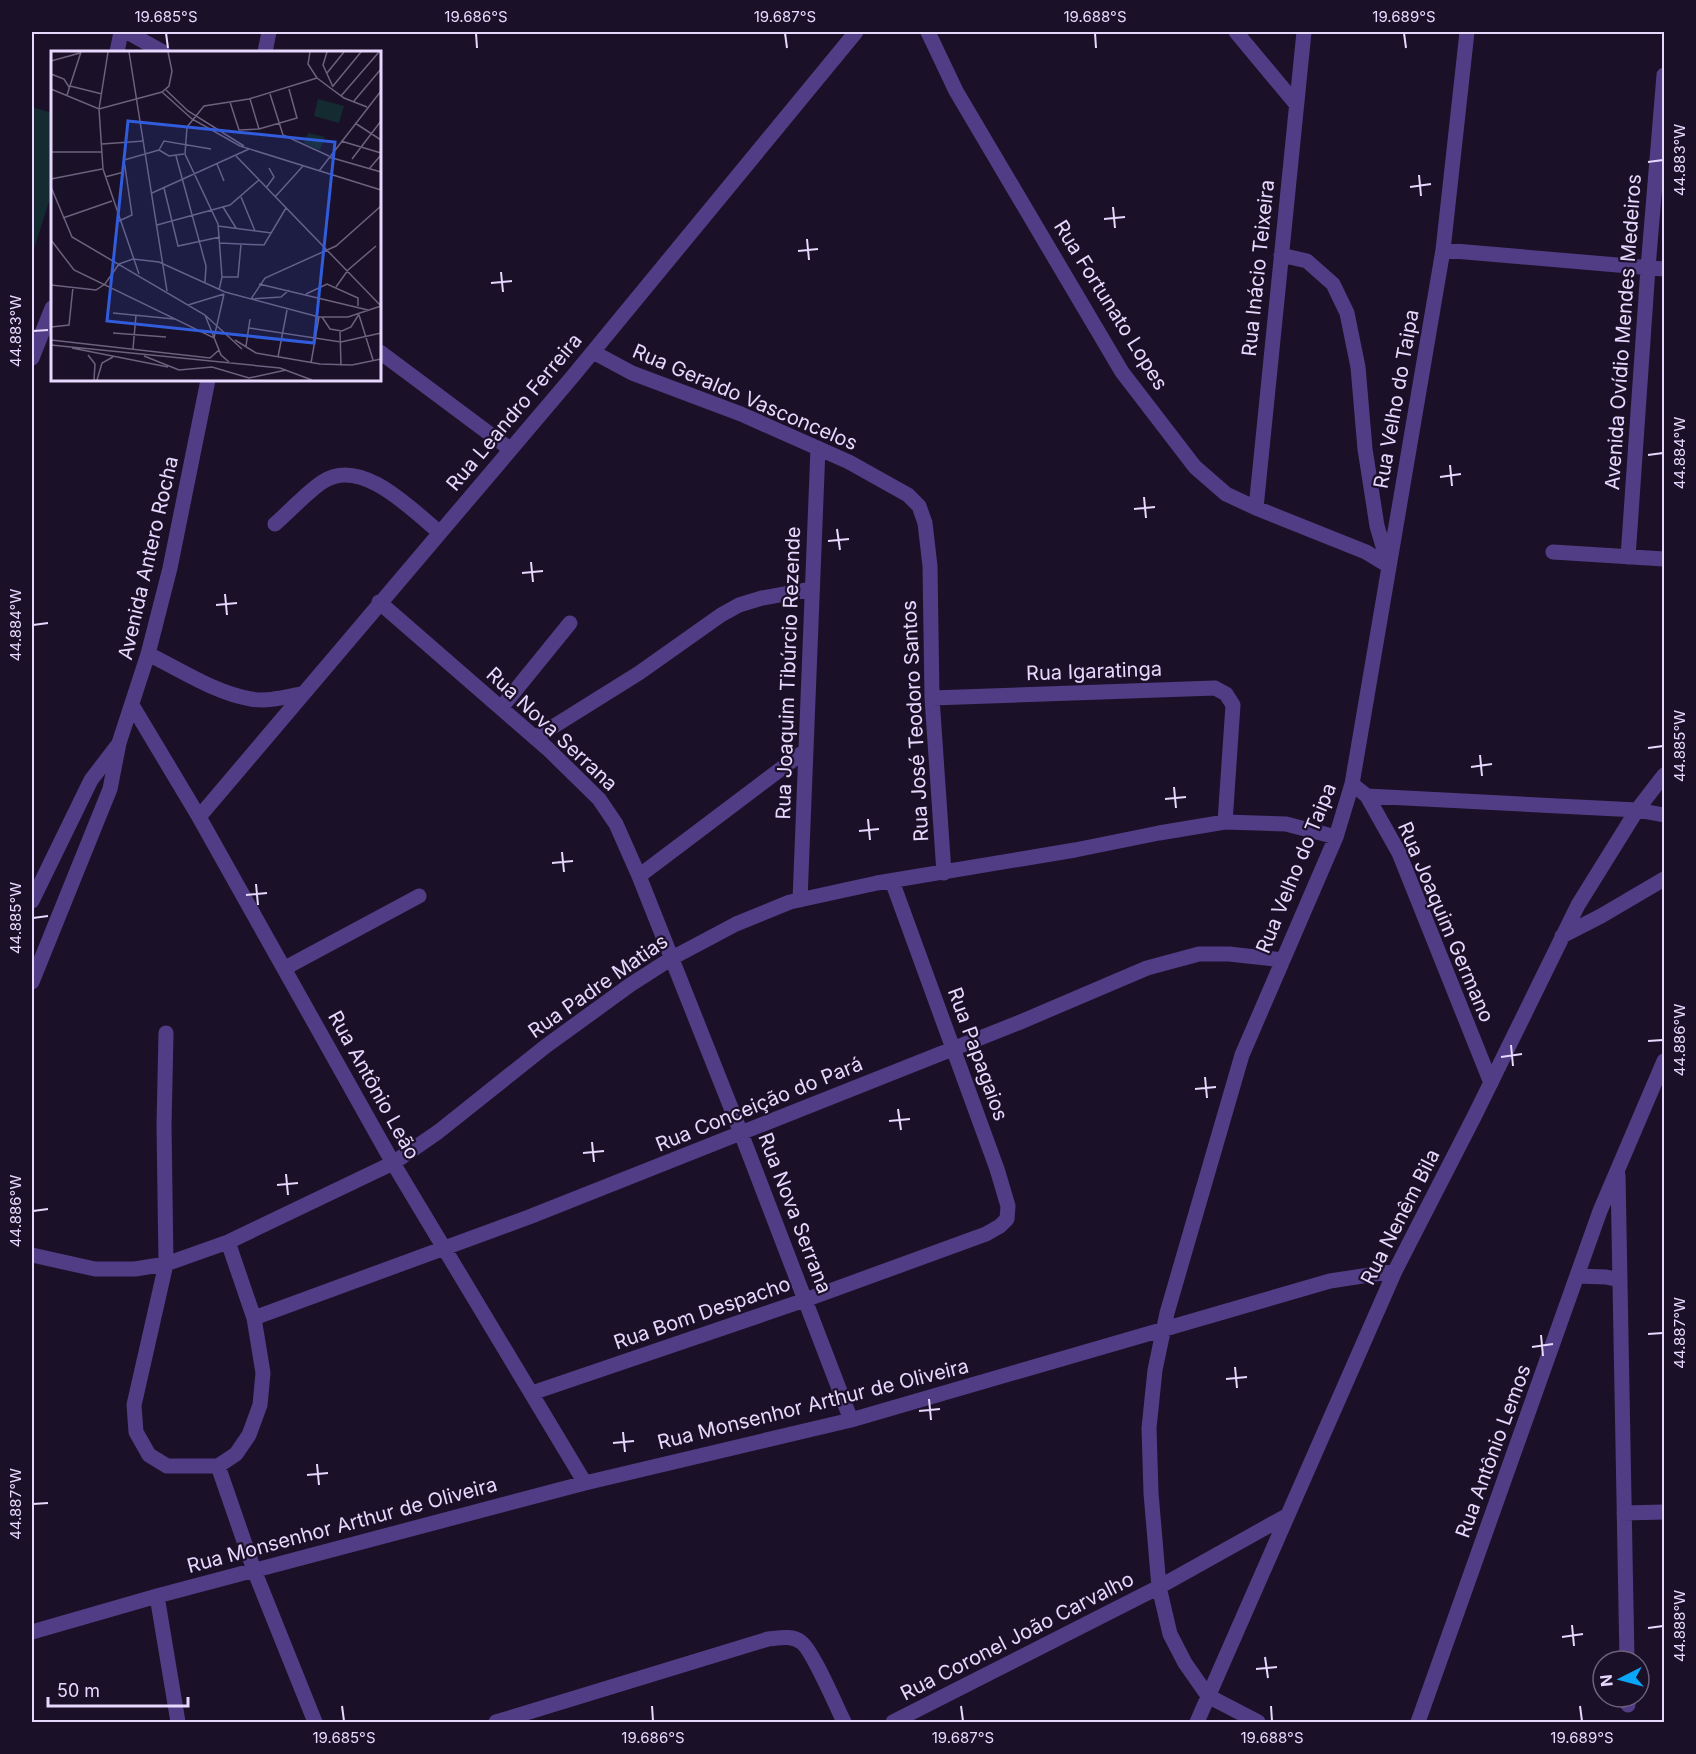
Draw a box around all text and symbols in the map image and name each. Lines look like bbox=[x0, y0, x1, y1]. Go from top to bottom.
text: 19.685°S bbox=[134, 7, 198, 26]
text: 19.686°S bbox=[444, 7, 508, 26]
text: 19.687°S bbox=[754, 7, 816, 26]
text: 19.688°S bbox=[1063, 7, 1127, 26]
text: 19.689°S bbox=[1372, 7, 1436, 26]
inset map bbox=[51, 51, 381, 381]
text: 44.883°W bbox=[1670, 124, 1689, 196]
street label: Avenida Ovídio Mendes Medeiros bbox=[1600, 173, 1646, 491]
street label: Rua Inácio Teixeira bbox=[1237, 179, 1279, 357]
street label: Rua Fortunato Lopes bbox=[1049, 216, 1173, 394]
text: 44.883°W bbox=[6, 295, 25, 367]
street label: Rua Velho do Taipa bbox=[1368, 308, 1424, 490]
street label: Rua Leandro Ferreira bbox=[441, 329, 587, 495]
street label: Rua Geraldo Vasconcelos bbox=[629, 339, 861, 455]
text: 44.884°W bbox=[1670, 417, 1689, 489]
street label: Avenida Antero Rocha bbox=[113, 454, 183, 662]
street label: Rua Joaquim Tibúrcio Rezende bbox=[771, 526, 805, 820]
text: 44.884°W bbox=[6, 589, 25, 661]
street label: Rua José Teodoro Santos bbox=[897, 600, 933, 842]
street label: Rua Igaratinga bbox=[1026, 657, 1162, 685]
street label: Rua Nova Serrana bbox=[482, 662, 622, 796]
text: 44.885°W bbox=[1670, 710, 1689, 782]
street label: Rua Velho do Taipa bbox=[1251, 779, 1341, 957]
street label: Rua Joaquim Germano bbox=[1393, 818, 1499, 1026]
text: 44.885°W bbox=[6, 882, 25, 954]
street label: Rua Padre Matias bbox=[524, 929, 672, 1043]
street label: Rua Papagaios bbox=[943, 984, 1013, 1124]
text: 44.886°W bbox=[1670, 1004, 1689, 1076]
street label: Rua Antônio Leão bbox=[323, 1007, 425, 1163]
street label: Rua Conceição do Pará bbox=[652, 1051, 866, 1157]
street label: Rua Nova Serrana bbox=[753, 1129, 837, 1297]
street label: Rua Nenêm Bila bbox=[1356, 1145, 1444, 1289]
text: 44.886°W bbox=[6, 1175, 25, 1247]
street label: Rua Bom Despacho bbox=[610, 1271, 794, 1355]
text: 44.887°W bbox=[1670, 1297, 1689, 1369]
street label: Rua Monsenhor Arthur de Oliveira bbox=[655, 1354, 971, 1454]
street label: Rua Antônio Lemos bbox=[1450, 1361, 1536, 1541]
text: 44.887°W bbox=[6, 1468, 25, 1540]
street label: Rua Monsenhor Arthur de Oliveira bbox=[184, 1472, 500, 1578]
street label: Rua Coronel João Carvalho bbox=[896, 1567, 1138, 1705]
text: 44.888°W bbox=[1670, 1590, 1689, 1662]
north arrow bbox=[1591, 1649, 1651, 1709]
scale bar bbox=[48, 1670, 188, 1708]
text: N bbox=[1595, 1673, 1617, 1688]
text: 50 m bbox=[57, 1680, 100, 1701]
text: 19.685°S bbox=[312, 1728, 376, 1747]
text: 19.686°S bbox=[621, 1728, 685, 1747]
text: 19.687°S bbox=[932, 1728, 994, 1747]
text: 19.688°S bbox=[1240, 1728, 1304, 1747]
text: 19.689°S bbox=[1550, 1728, 1614, 1747]

